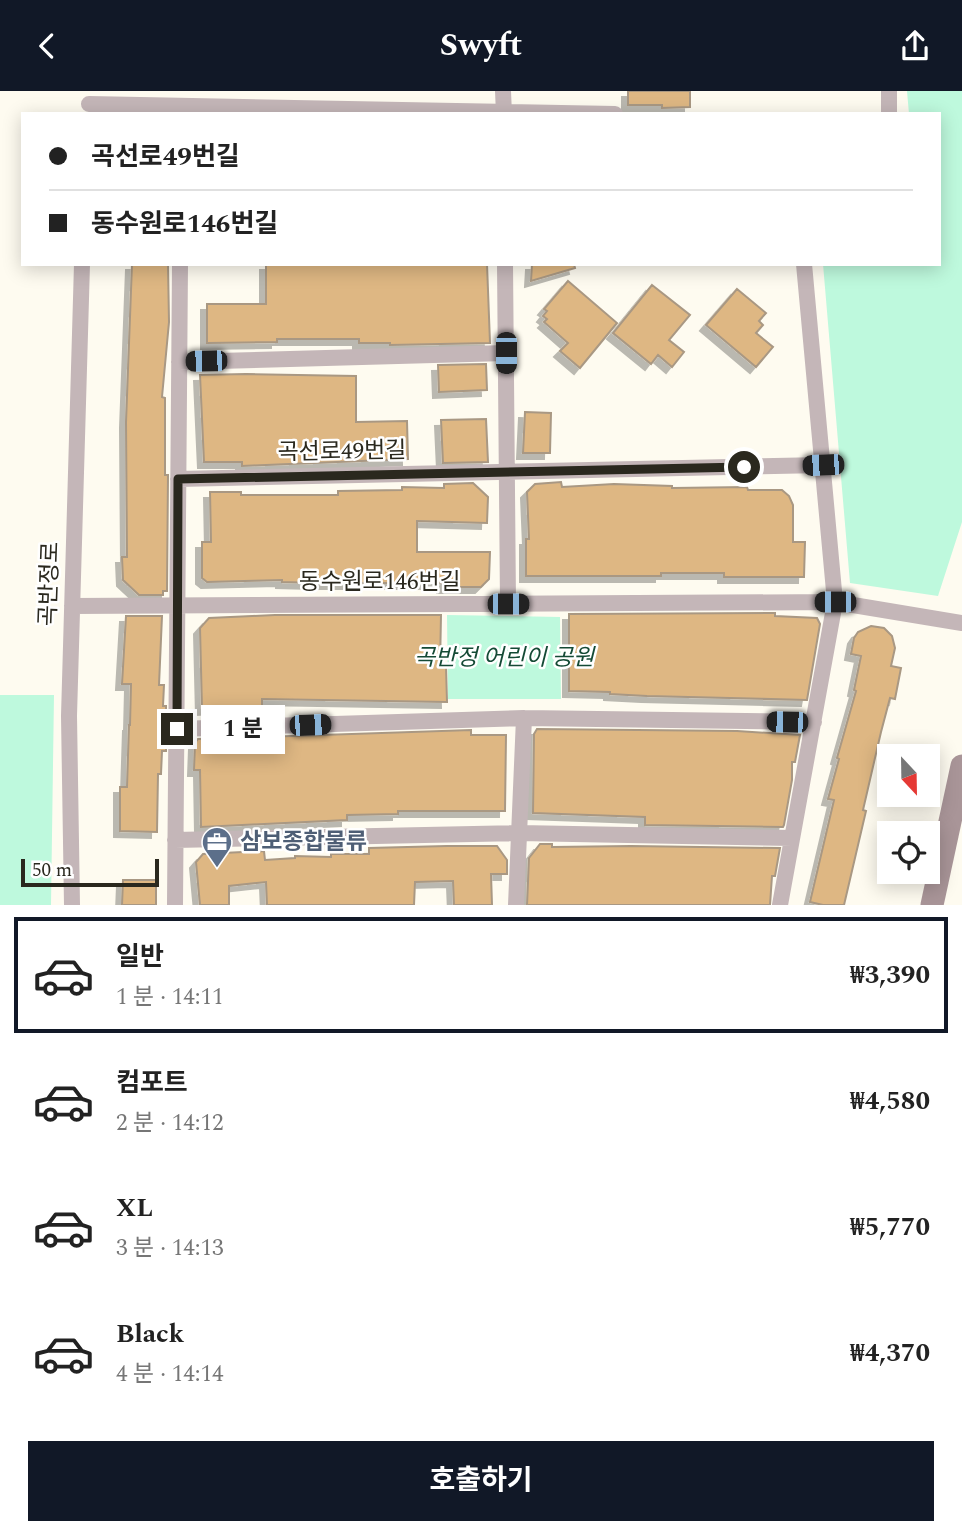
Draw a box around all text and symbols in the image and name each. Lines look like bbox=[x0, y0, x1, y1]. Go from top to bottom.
text: Swyft bbox=[440, 21, 522, 70]
icon: back bbox=[28, 27, 66, 65]
icon: share bbox=[896, 27, 934, 65]
text: 곡선로49번길 bbox=[91, 137, 240, 177]
text: 동수원로146번길 bbox=[91, 204, 278, 244]
car bbox=[496, 332, 517, 374]
car bbox=[185, 350, 228, 372]
street label: 곡선로49번길 bbox=[277, 433, 407, 471]
route start bbox=[728, 451, 760, 483]
car bbox=[802, 454, 845, 476]
street label: 곡반정로 bbox=[31, 541, 69, 627]
street label: 동수원로146번길 bbox=[299, 565, 461, 600]
car bbox=[815, 592, 857, 613]
car bbox=[488, 594, 530, 615]
park label: 곡반정 어린이 공원 bbox=[414, 641, 596, 676]
callout: 1 분 bbox=[202, 705, 286, 753]
car bbox=[766, 711, 809, 733]
text: 1 분 bbox=[223, 712, 263, 747]
route end bbox=[161, 713, 193, 745]
car bbox=[289, 714, 332, 736]
north arrow bbox=[877, 744, 940, 807]
map controls bbox=[877, 744, 940, 884]
button: locate bbox=[877, 821, 940, 884]
office icon: 삼보종합물류 bbox=[200, 825, 234, 869]
place label: 삼보종합물류 bbox=[240, 825, 367, 860]
scale bar bbox=[21, 856, 159, 888]
text: 50 m bbox=[32, 856, 72, 885]
text: 일반 bbox=[116, 937, 164, 977]
icon: car bbox=[32, 944, 95, 1007]
text: ₩3,390 bbox=[850, 955, 930, 995]
text: 1 분 · 14:11 bbox=[116, 980, 223, 1015]
text: 컴포트 bbox=[116, 1063, 188, 1103]
icon: car bbox=[32, 1070, 95, 1133]
text: ₩4,580 bbox=[850, 1081, 930, 1121]
text: 2 분 · 14:12 bbox=[116, 1106, 223, 1141]
text: XL bbox=[116, 1188, 153, 1228]
icon: car bbox=[32, 1196, 95, 1259]
text: ₩5,770 bbox=[850, 1207, 930, 1247]
text: 3 분 · 14:13 bbox=[116, 1231, 223, 1266]
text: Black bbox=[116, 1314, 184, 1354]
icon: car bbox=[32, 1322, 95, 1385]
text: ₩4,370 bbox=[850, 1333, 930, 1373]
text: 4 분 · 14:14 bbox=[116, 1357, 223, 1392]
button: 호출하기 bbox=[28, 1441, 934, 1521]

